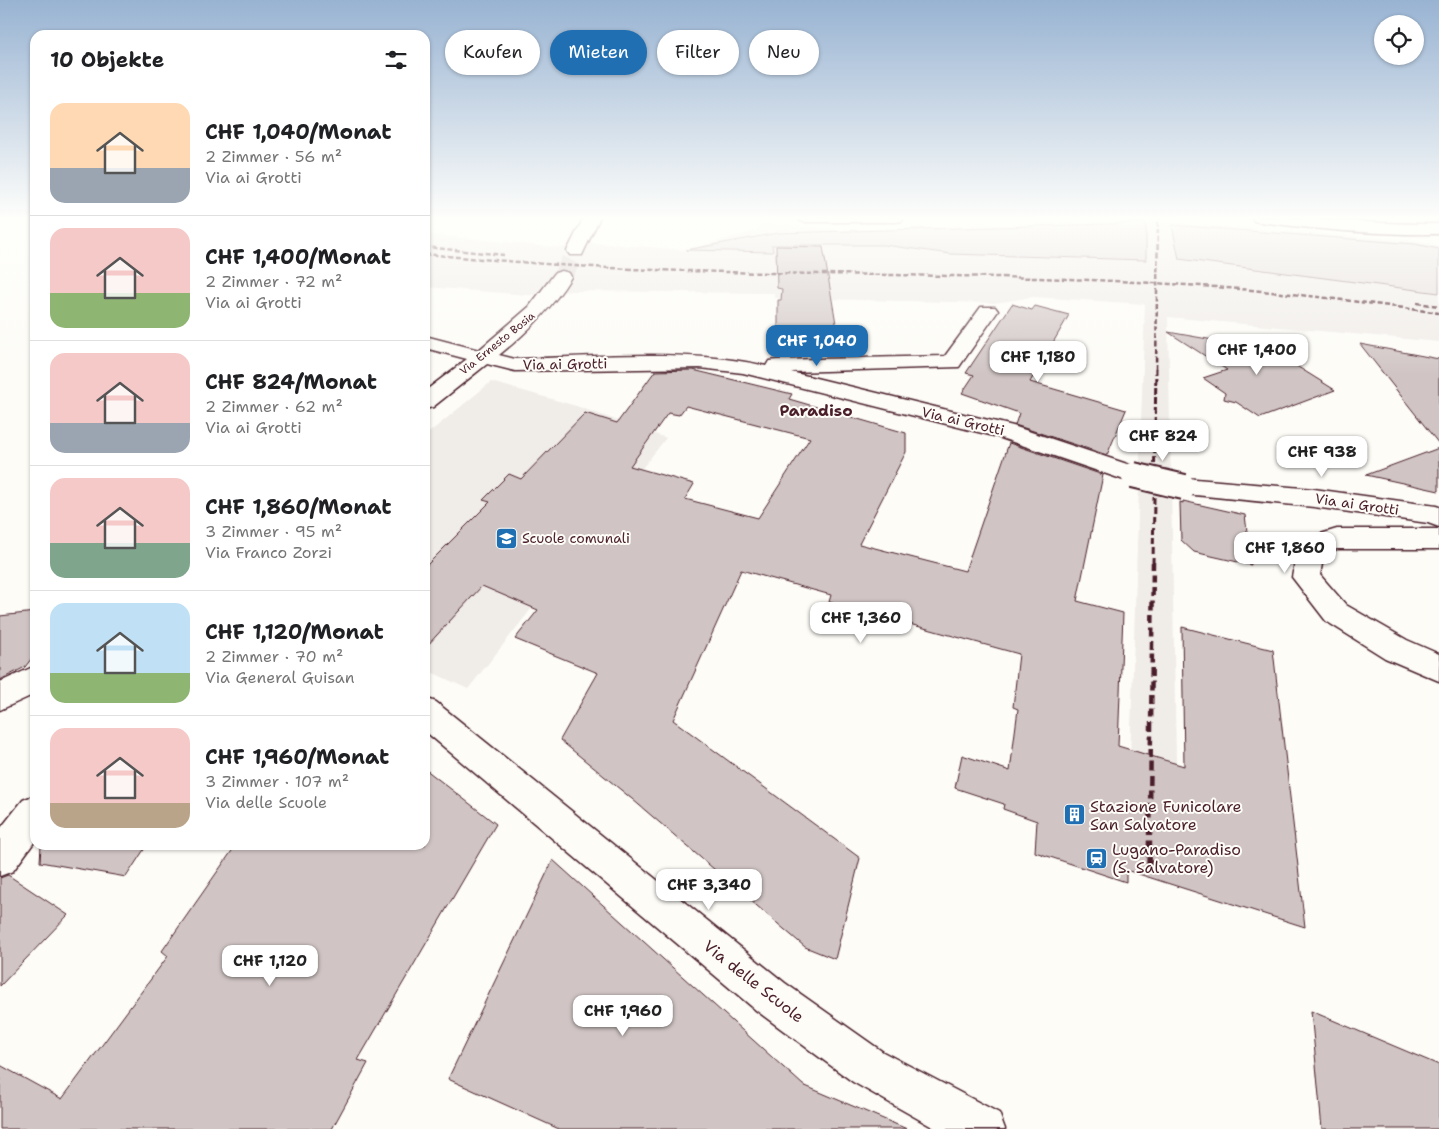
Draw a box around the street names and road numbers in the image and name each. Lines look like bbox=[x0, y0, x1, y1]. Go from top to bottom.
street label: Via Ernesto Bosia bbox=[456, 308, 538, 378]
street label: Via ai Grotti bbox=[523, 354, 607, 374]
street label: Via ai Grotti bbox=[920, 403, 1006, 439]
street label: Via ai Grotti bbox=[1314, 489, 1400, 519]
street label: Via delle Scuole bbox=[699, 936, 808, 1027]

